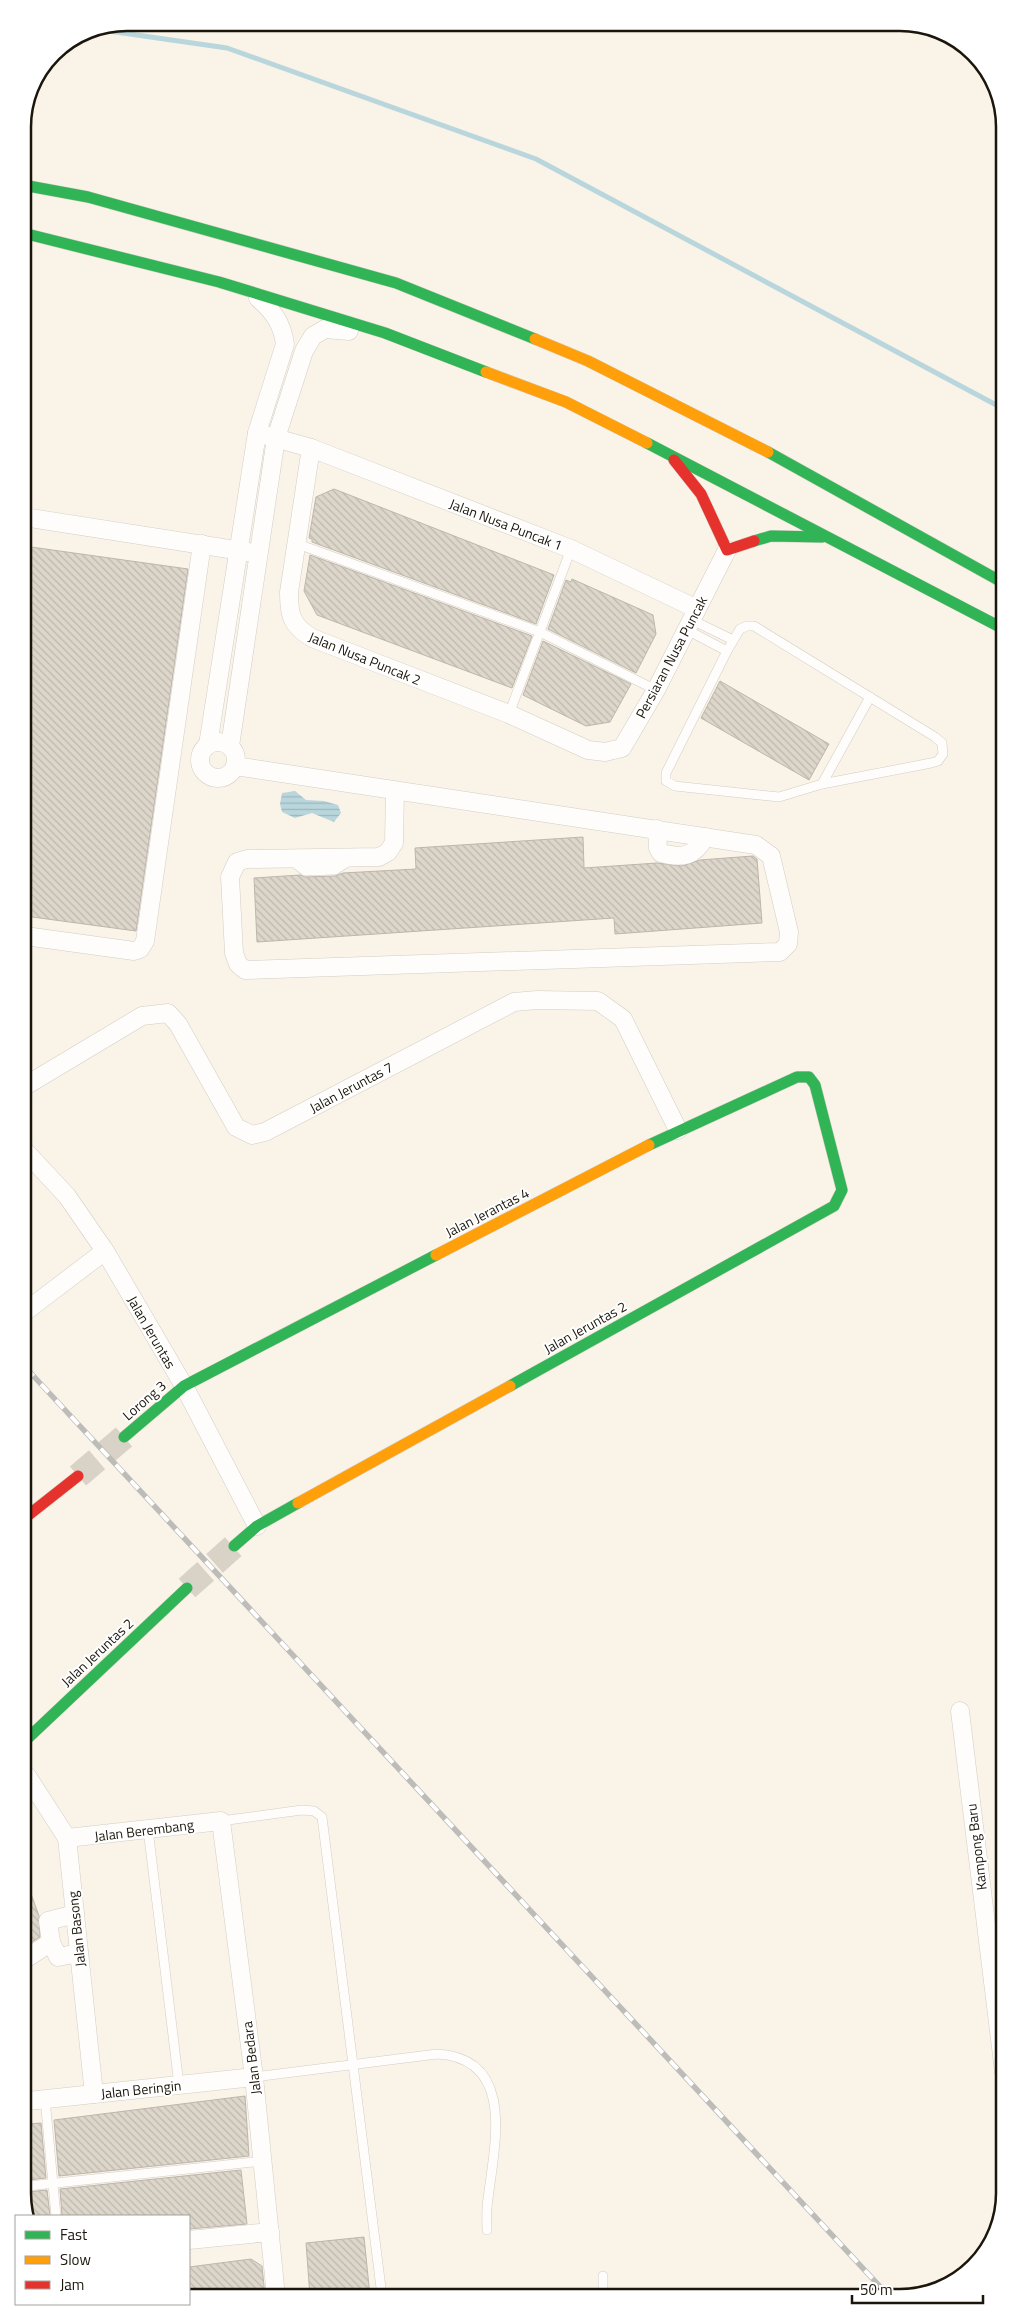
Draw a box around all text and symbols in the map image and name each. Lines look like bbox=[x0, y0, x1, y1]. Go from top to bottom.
street label: Jalan Nusa Puncak 1 bbox=[446, 493, 566, 555]
street label: Persiaran Nusa Puncak bbox=[630, 592, 712, 722]
street label: Jalan Nusa Puncak 2 bbox=[306, 626, 424, 690]
street label: Jalan Jeruntas 7 bbox=[305, 1056, 397, 1118]
street label: Jalan Jerantas 4 bbox=[441, 1182, 533, 1242]
street label: Jalan Jeruntas bbox=[123, 1292, 181, 1372]
street label: Jalan Jeruntas 2 bbox=[540, 1295, 630, 1359]
street label: Lorong 3 bbox=[118, 1375, 170, 1425]
street label: Jalan Jeruntas 2 bbox=[56, 1613, 138, 1691]
street label: Kampong Baru bbox=[960, 1802, 992, 1892]
street label: Jalan Berembang bbox=[93, 1813, 195, 1847]
street label: Jalan Basong bbox=[62, 1890, 90, 1968]
street label: Jalan Bedara bbox=[236, 2020, 266, 2096]
street label: Jalan Beringin bbox=[100, 2074, 182, 2104]
legend bbox=[15, 2215, 190, 2305]
text: Fast bbox=[60, 2223, 88, 2246]
text: Slow bbox=[60, 2248, 91, 2271]
scale bar bbox=[852, 2272, 983, 2304]
text: Jam bbox=[60, 2273, 84, 2296]
text: 50 m bbox=[860, 2278, 893, 2301]

